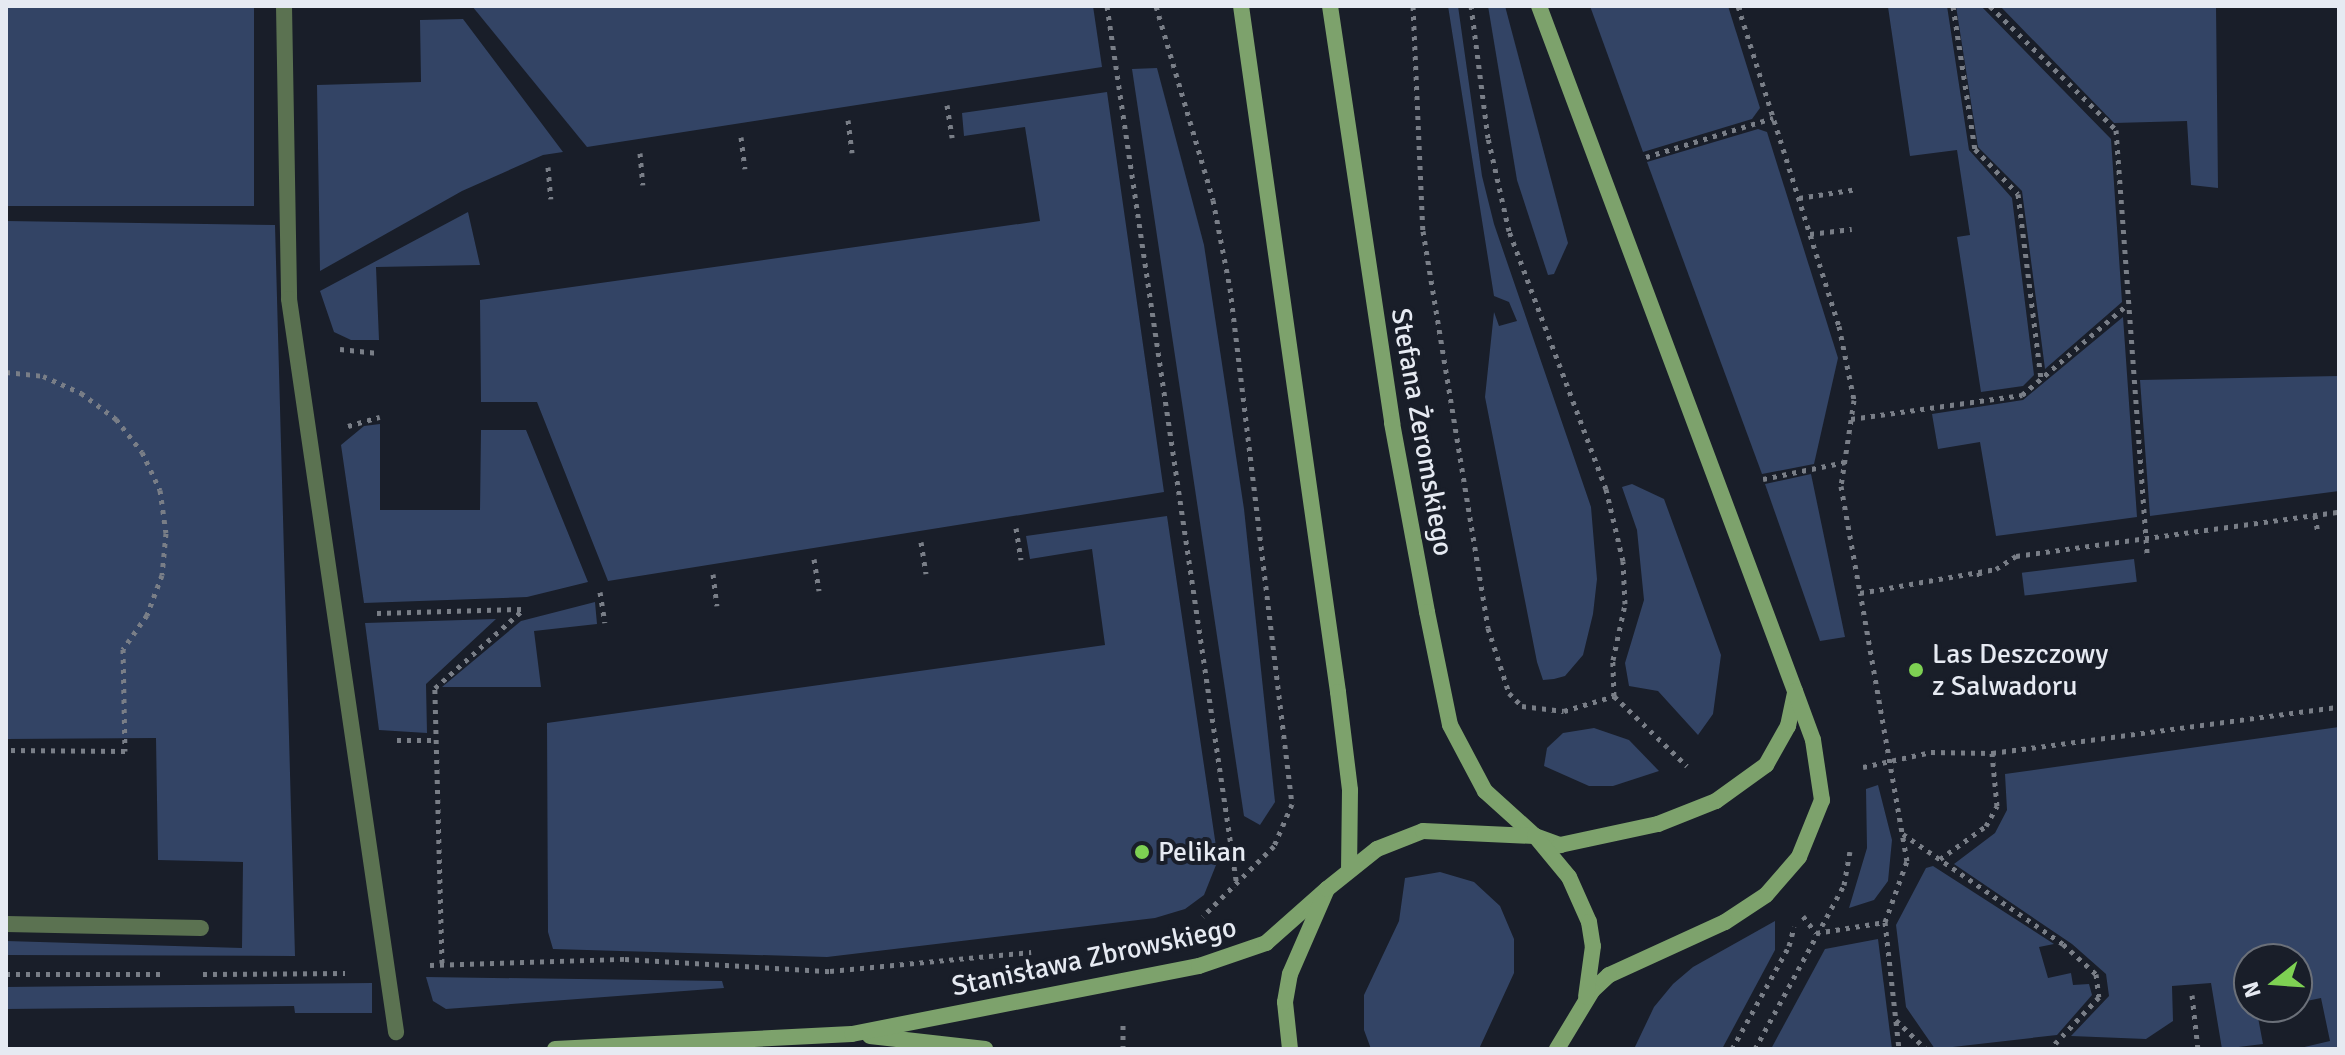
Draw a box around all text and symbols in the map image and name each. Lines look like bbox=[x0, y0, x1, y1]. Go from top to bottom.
street label: Stefana Żeromskiego bbox=[1384, 305, 1460, 559]
place label: Las Deszczowy z Salwadoru bbox=[1932, 637, 2108, 703]
marker: Las Deszczowy z Salwadoru bbox=[1907, 661, 1925, 679]
place label: Pelikan bbox=[1158, 835, 1246, 869]
marker: Pelikan bbox=[1133, 843, 1151, 861]
street label: Stanisława Zbrowskiego bbox=[949, 910, 1239, 1004]
north arrow bbox=[2233, 943, 2313, 1023]
text: N bbox=[2236, 978, 2267, 1001]

